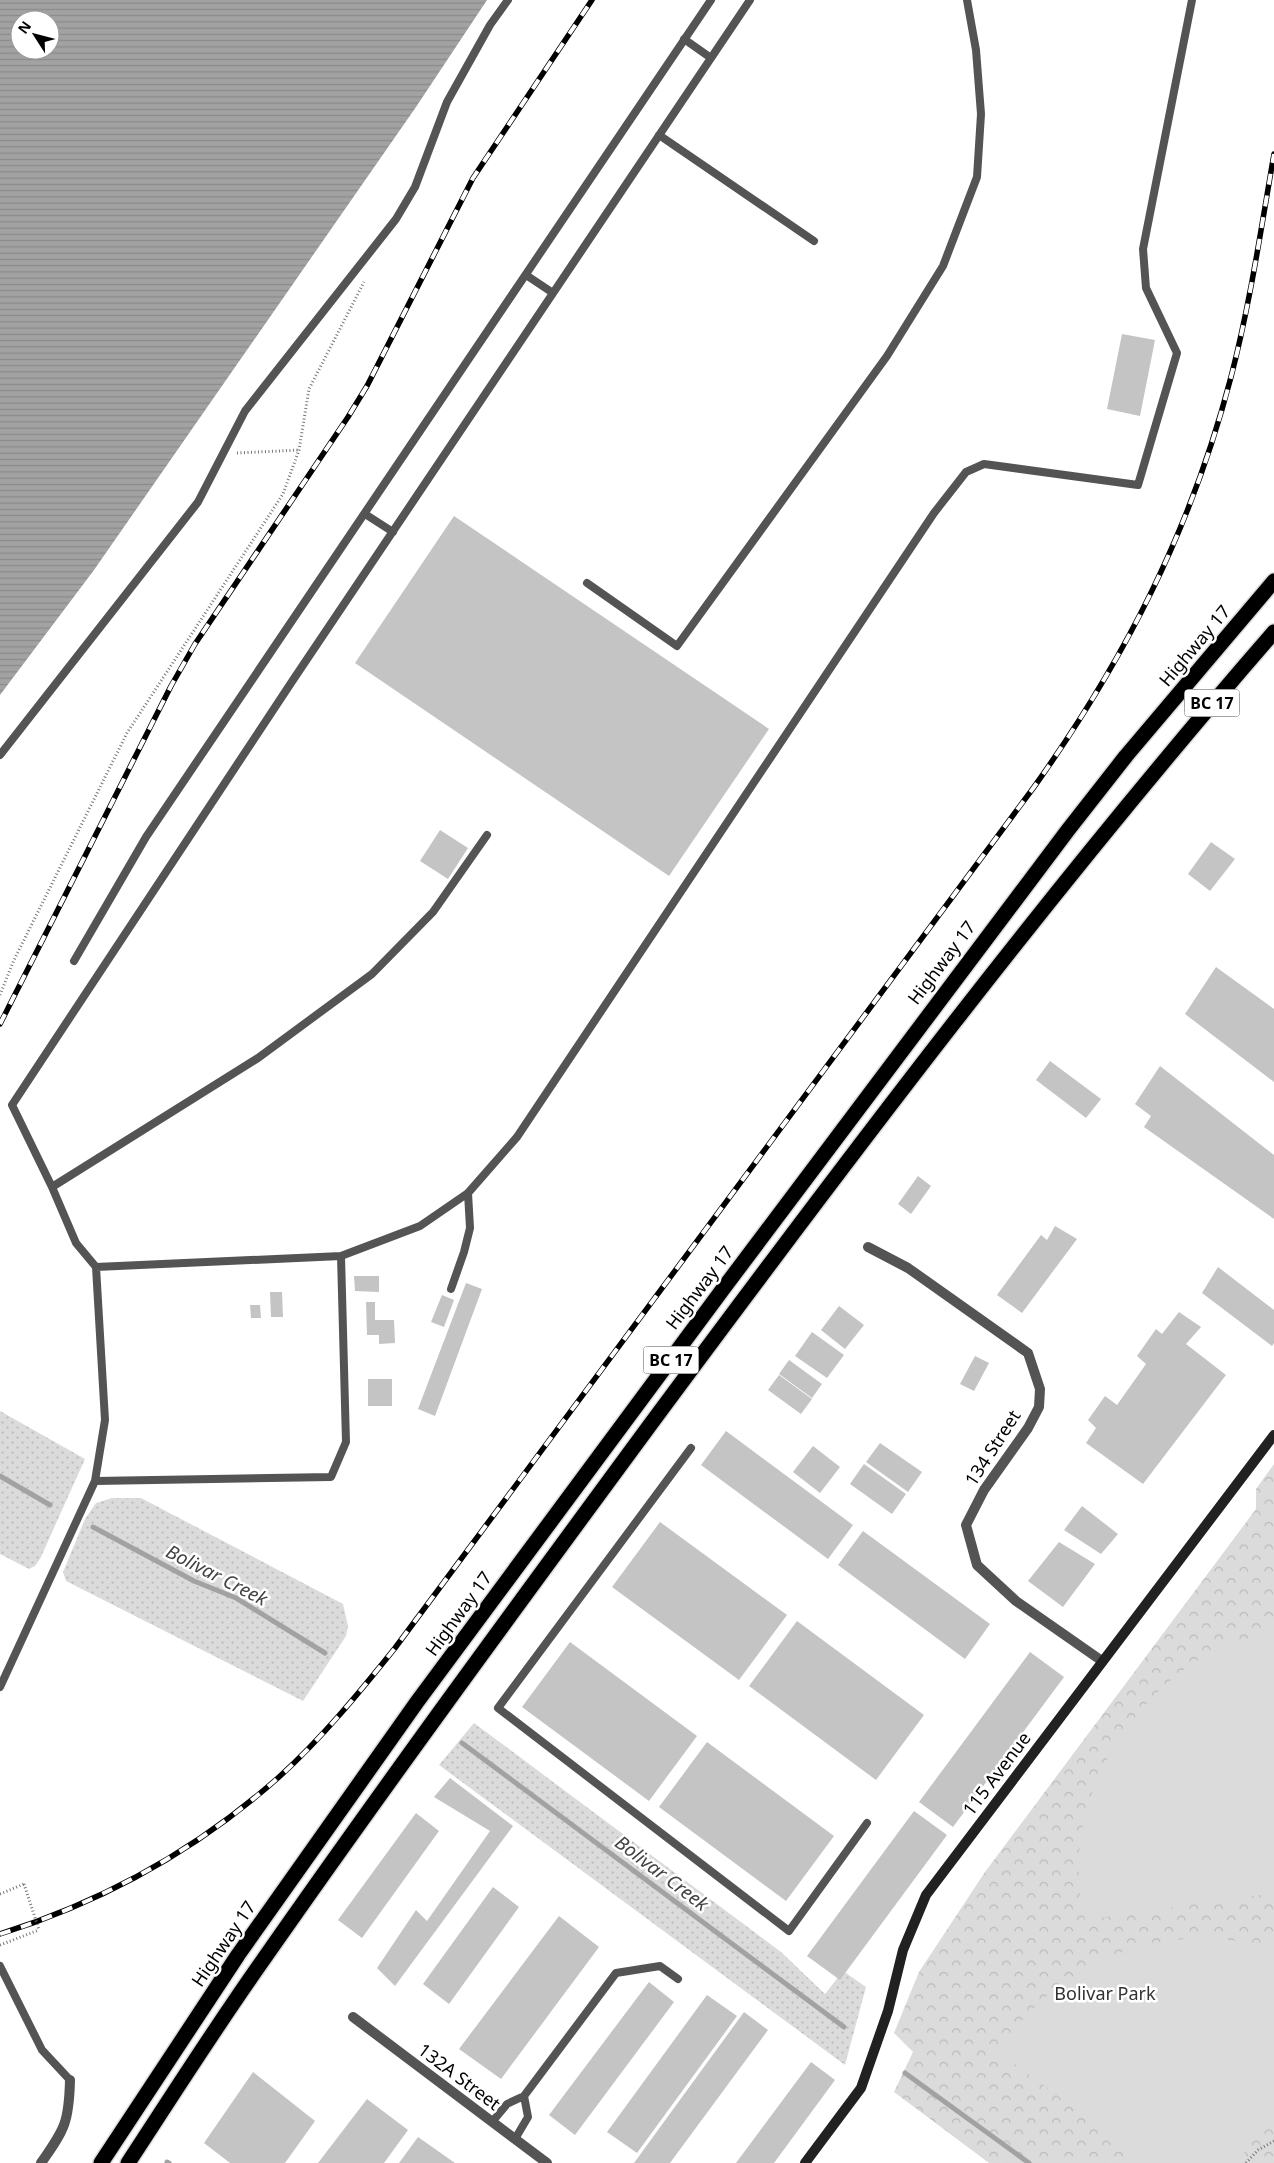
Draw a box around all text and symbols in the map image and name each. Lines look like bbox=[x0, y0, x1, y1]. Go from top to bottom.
north arrow bbox=[10, 10, 60, 60]
text: N bbox=[13, 17, 35, 37]
street label: Highway 17 bbox=[1153, 600, 1235, 691]
road number: BC 17 bbox=[1184, 690, 1240, 716]
street label: Highway 17 bbox=[902, 916, 981, 1009]
street label: Highway 17 bbox=[660, 1241, 739, 1334]
road number: BC 17 bbox=[644, 1346, 698, 1374]
street label: 134 Street bbox=[959, 1405, 1026, 1490]
water label: Bolivar Creek bbox=[162, 1538, 273, 1612]
street label: Highway 17 bbox=[419, 1566, 497, 1660]
street label: 115 Avenue bbox=[957, 1727, 1036, 1820]
water label: Bolivar Creek bbox=[610, 1829, 715, 1917]
street label: Highway 17 bbox=[186, 1896, 261, 1991]
park label: Bolivar Park bbox=[1054, 1981, 1156, 2005]
street label: 132A Street bbox=[414, 2037, 506, 2115]

